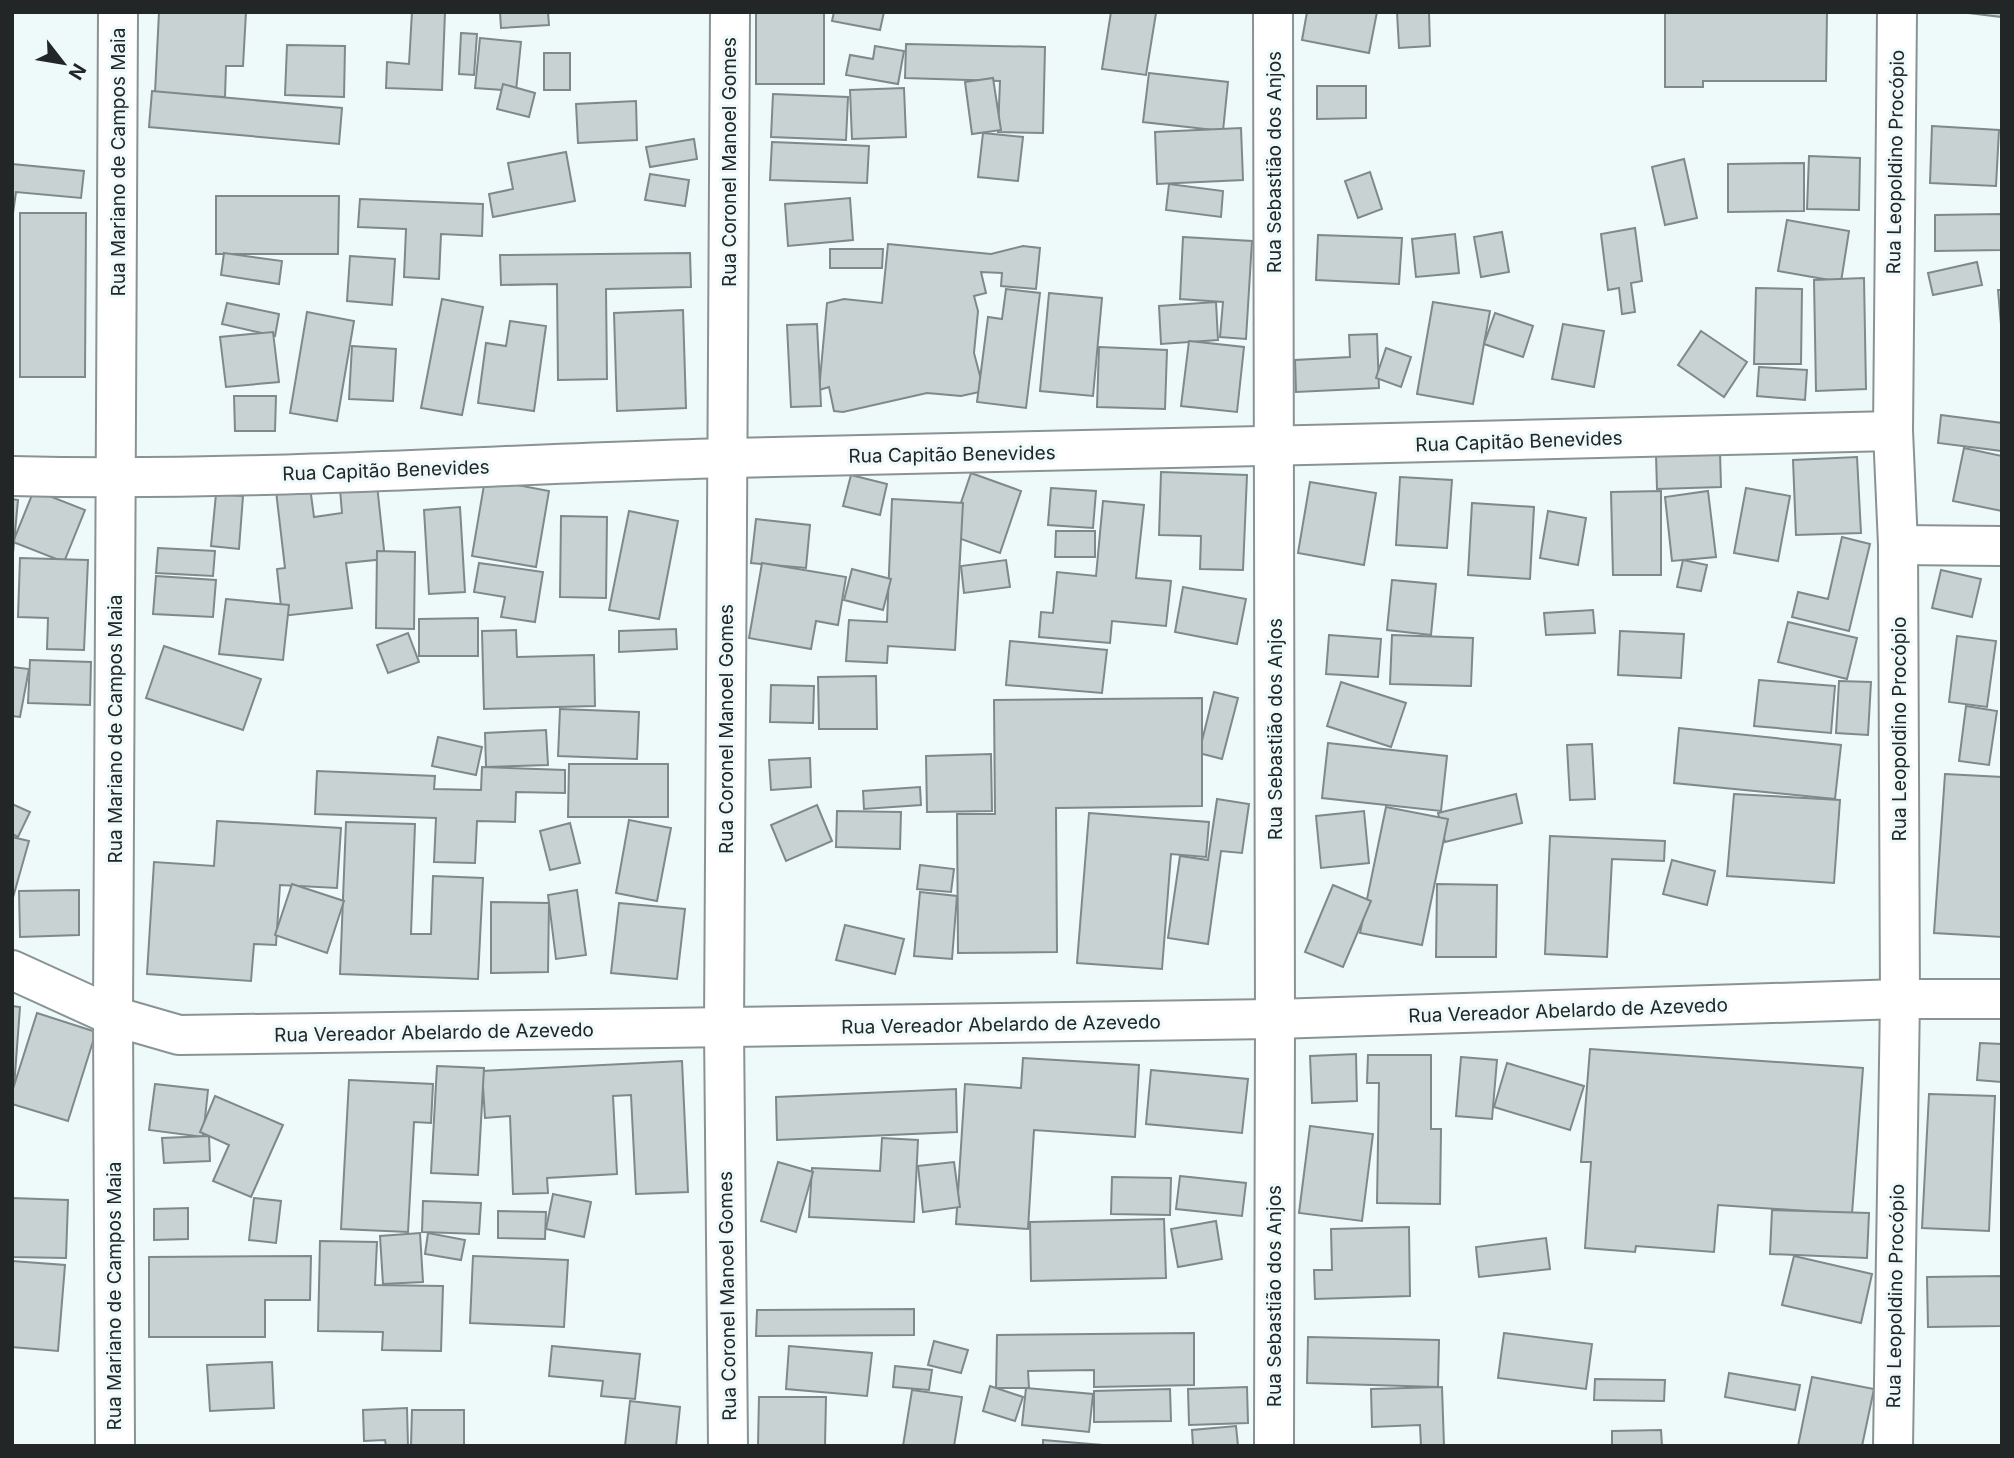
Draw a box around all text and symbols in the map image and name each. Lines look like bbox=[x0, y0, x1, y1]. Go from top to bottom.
north arrow bbox=[28, 28, 98, 98]
street label: Rua Mariano de Campos Maia bbox=[107, 28, 130, 296]
street label: Rua Coronel Manoel Gomes bbox=[718, 37, 741, 287]
street label: Rua Leopoldino Procópio bbox=[1882, 49, 1909, 275]
street label: Rua Sebastião dos Anjos bbox=[1263, 51, 1286, 273]
text: N bbox=[64, 59, 91, 84]
street label: Rua Capitão Benevides bbox=[1415, 426, 1623, 457]
street label: Rua Capitão Benevides bbox=[848, 441, 1056, 468]
street label: Rua Capitão Benevides bbox=[282, 455, 490, 486]
street label: Rua Mariano de Campos Maia bbox=[104, 595, 127, 863]
street label: Rua Coronel Manoel Gomes bbox=[715, 604, 738, 854]
street label: Rua Leopoldino Procópio bbox=[1888, 617, 1911, 841]
street label: Rua Sebastião dos Anjos bbox=[1264, 618, 1287, 840]
street label: Rua Vereador Abelardo de Azevedo bbox=[1408, 993, 1728, 1028]
street label: Rua Vereador Abelardo de Azevedo bbox=[841, 1010, 1161, 1039]
street label: Rua Vereador Abelardo de Azevedo bbox=[274, 1018, 594, 1047]
street label: Rua Mariano de Campos Maia bbox=[103, 1162, 126, 1430]
street label: Rua Coronel Manoel Gomes bbox=[714, 1171, 741, 1421]
street label: Rua Leopoldino Procópio bbox=[1882, 1183, 1909, 1409]
street label: Rua Sebastião dos Anjos bbox=[1263, 1185, 1286, 1407]

